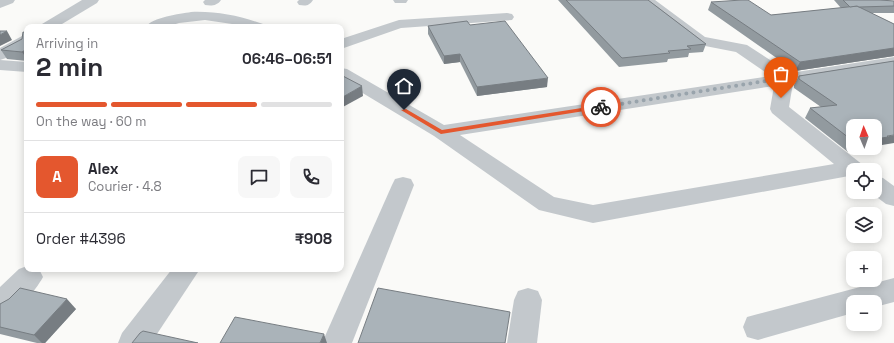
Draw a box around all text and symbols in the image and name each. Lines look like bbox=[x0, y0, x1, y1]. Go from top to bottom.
text: Arriving in bbox=[36, 35, 98, 52]
text: 06:46–06:51 bbox=[242, 49, 332, 68]
text: 2 min bbox=[36, 50, 103, 84]
pin bbox=[764, 57, 798, 98]
icon: bag bbox=[770, 63, 792, 85]
pin bbox=[387, 69, 421, 110]
icon: home bbox=[393, 75, 415, 97]
courier bbox=[581, 87, 621, 127]
icon: bike bbox=[590, 96, 612, 118]
text: On the way · 60 m bbox=[36, 113, 147, 130]
north arrow bbox=[846, 119, 882, 155]
map controls bbox=[846, 119, 882, 331]
button: chat bbox=[238, 156, 280, 198]
button: phone bbox=[290, 156, 332, 198]
text: Alex bbox=[88, 159, 119, 178]
button: locate bbox=[846, 163, 882, 199]
text: A bbox=[52, 167, 62, 186]
text: Courier · 4.8 bbox=[88, 178, 162, 195]
button: layers bbox=[846, 207, 882, 243]
text: Order #4396 bbox=[36, 229, 126, 248]
text: ₹908 bbox=[295, 229, 332, 248]
button: + bbox=[846, 251, 882, 287]
button: − bbox=[846, 295, 882, 331]

